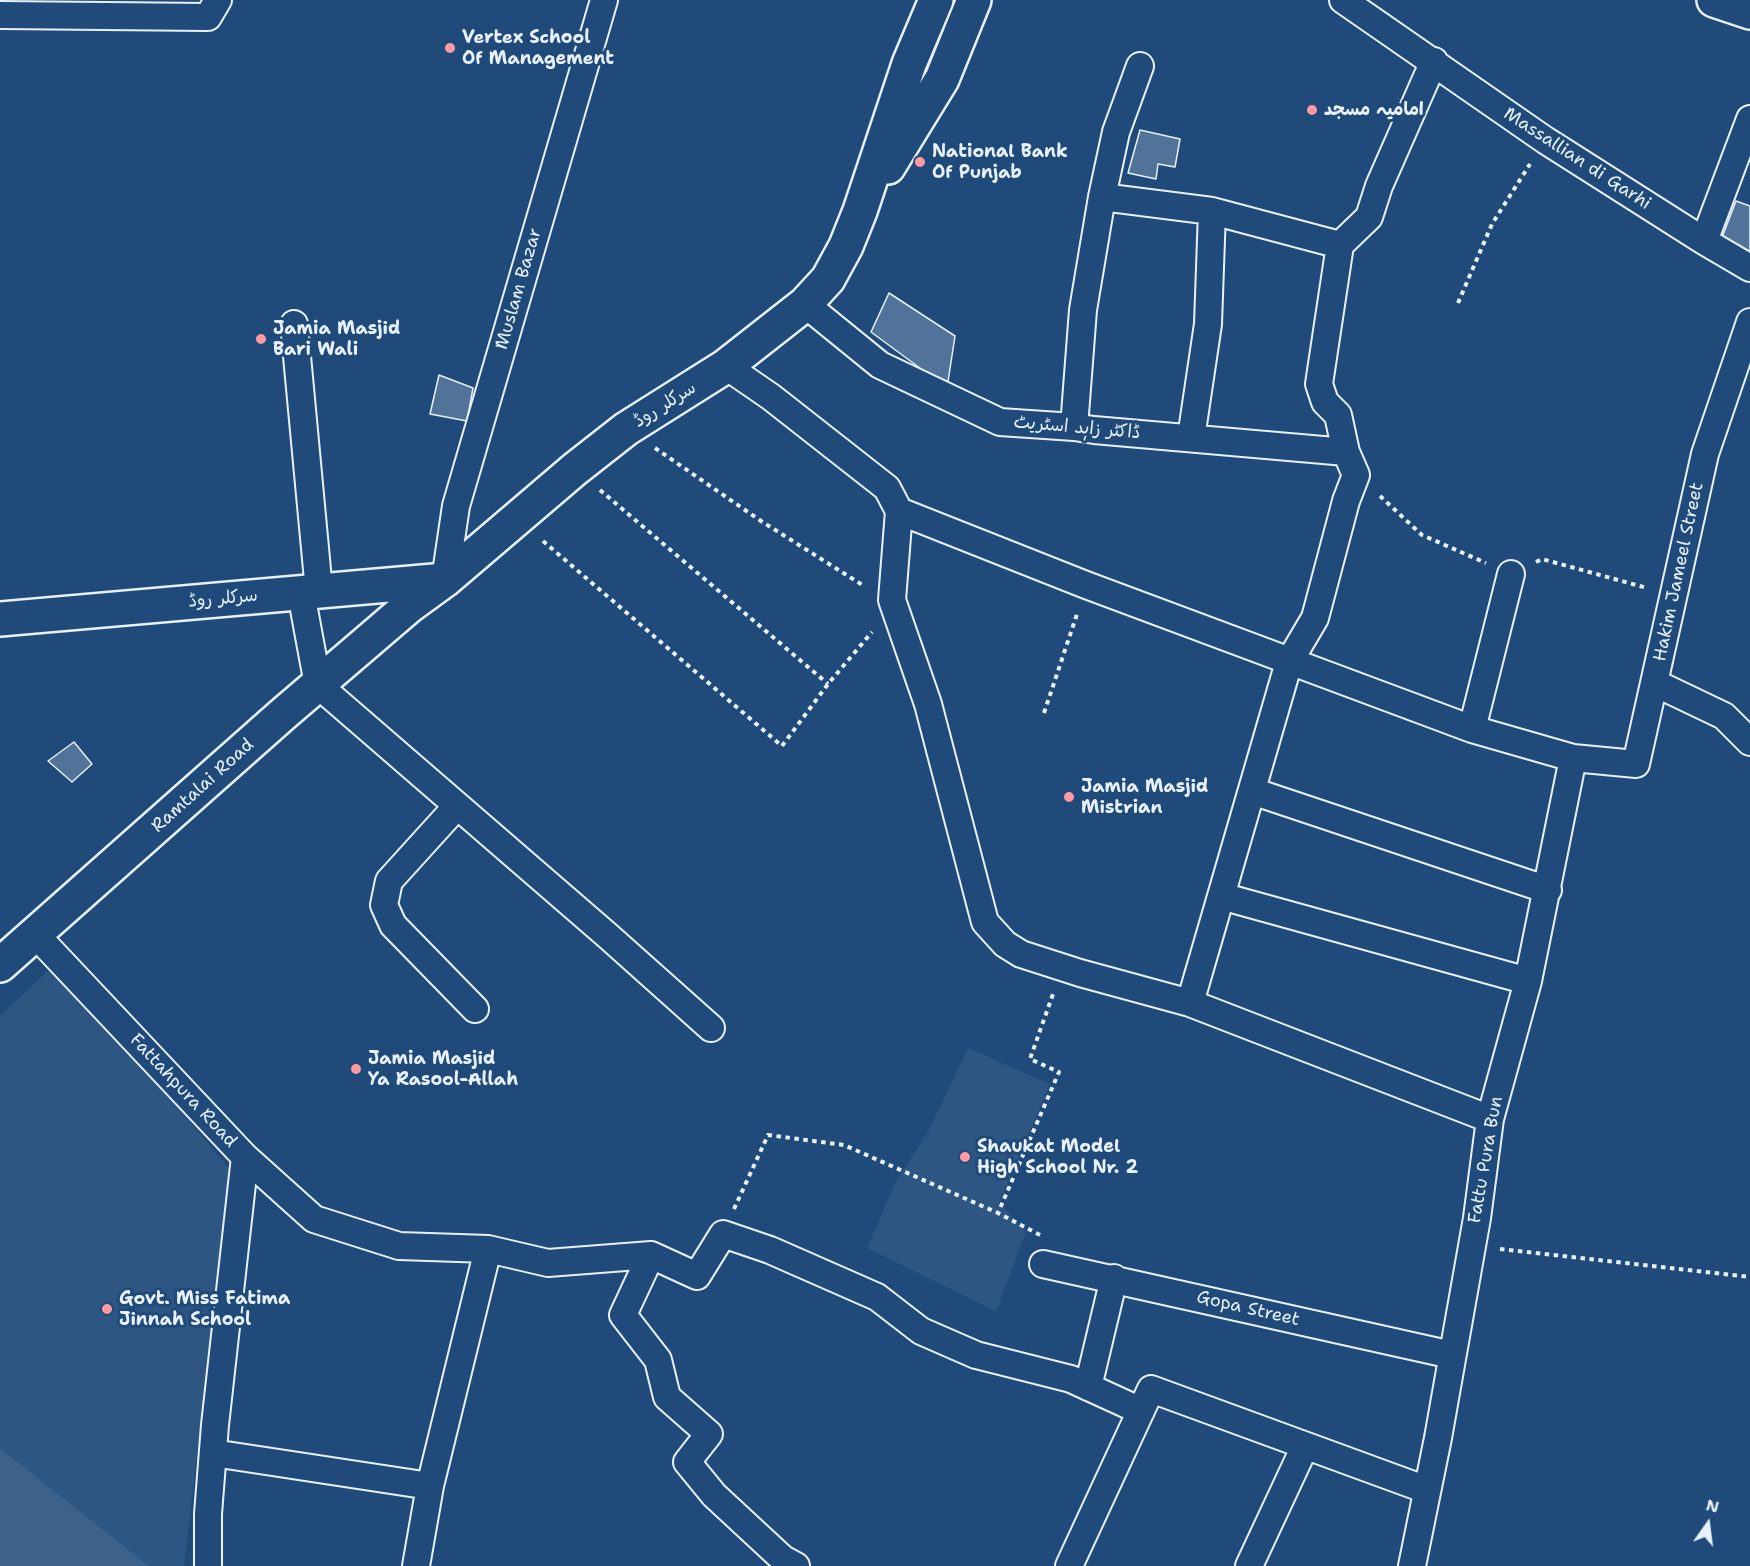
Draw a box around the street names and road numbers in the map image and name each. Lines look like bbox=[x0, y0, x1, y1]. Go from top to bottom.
street label: Massallian di Garhi bbox=[1499, 103, 1655, 215]
street label: Muslam Bazar bbox=[491, 226, 547, 352]
street label: سرکلر روڈ bbox=[630, 377, 700, 433]
street label: ڈاکٹر زاہد اسٹریٹ bbox=[1013, 412, 1141, 444]
street label: Hakim Jameel Street bbox=[1649, 481, 1709, 663]
street label: سرکلر روڈ bbox=[187, 585, 259, 613]
street label: Ramtalai Road bbox=[147, 734, 259, 838]
street label: Fattahpura Road bbox=[125, 1030, 241, 1152]
street label: Fattu Pura Bun bbox=[1464, 1095, 1508, 1225]
street label: Gopa Street bbox=[1194, 1287, 1302, 1331]

